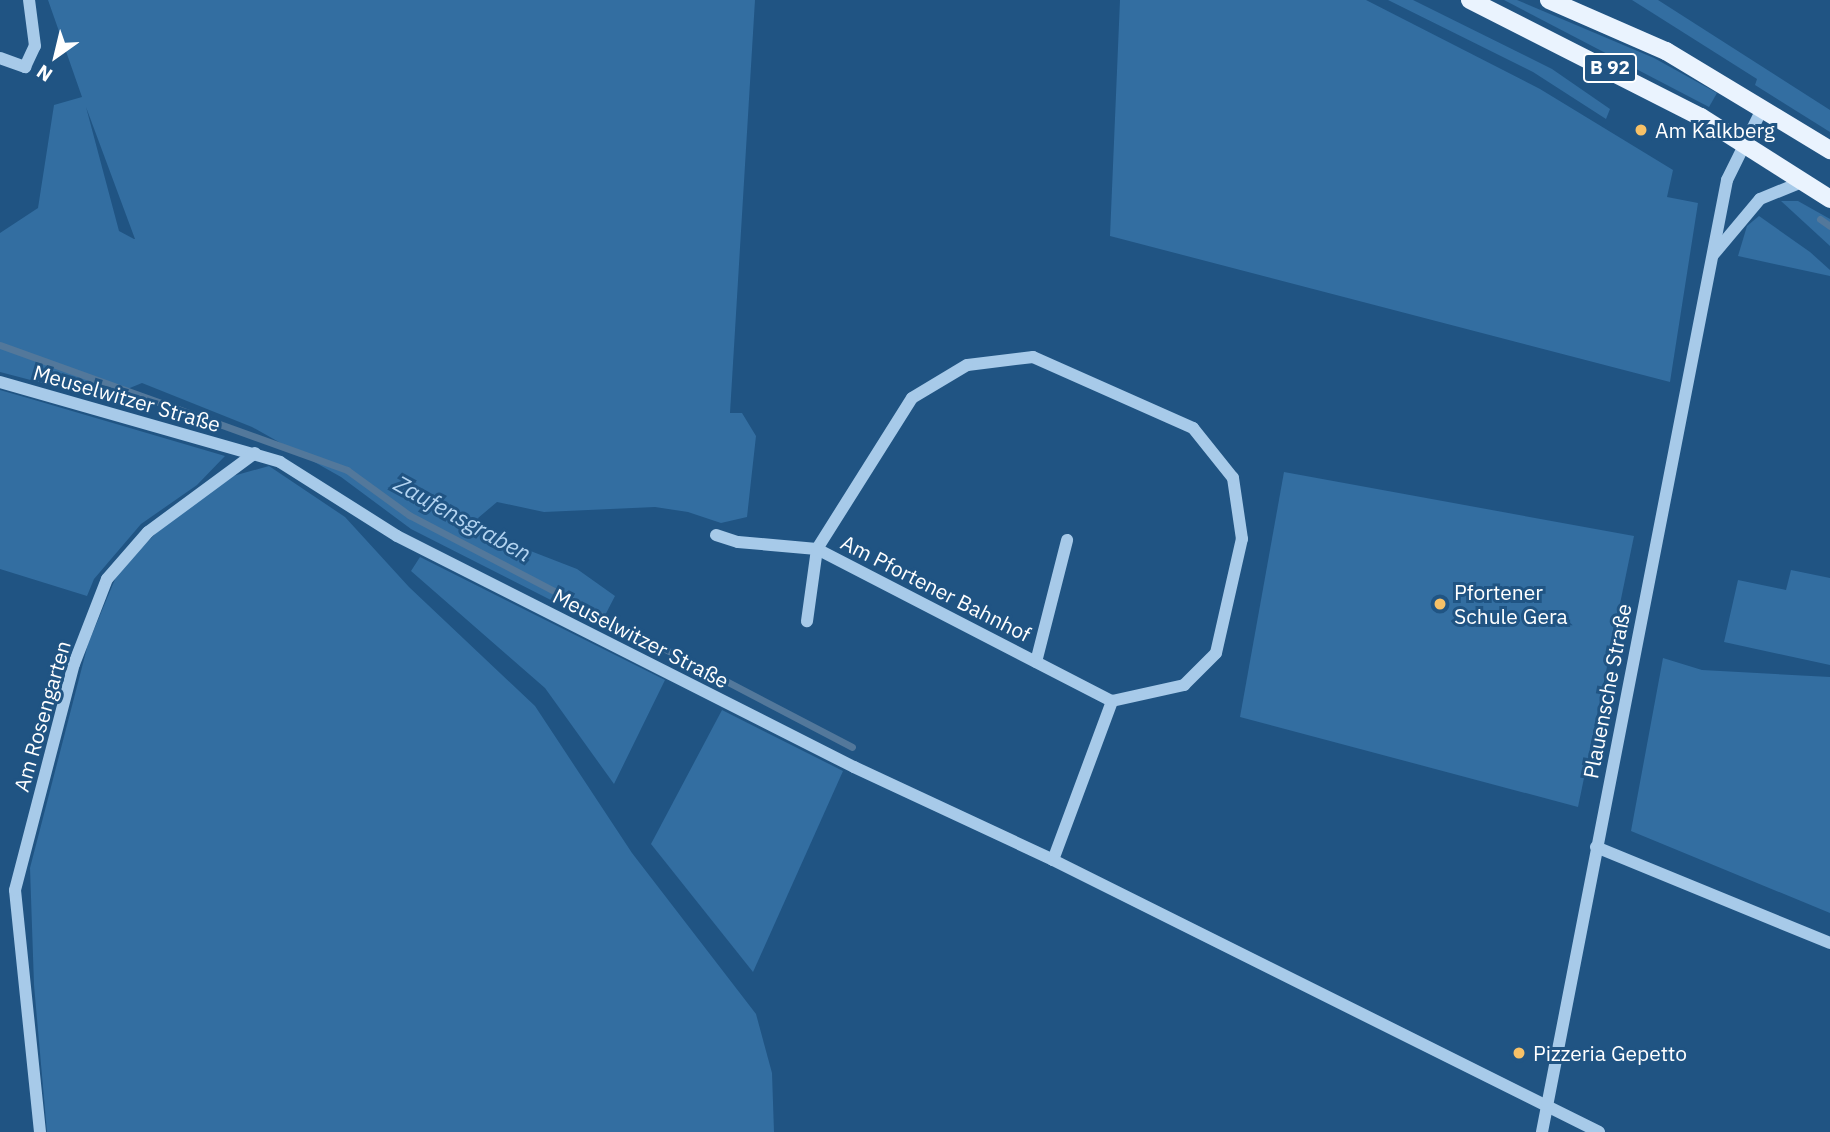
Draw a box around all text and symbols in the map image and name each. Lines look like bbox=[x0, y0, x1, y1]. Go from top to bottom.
north arrow bbox=[21, 21, 91, 91]
road number: B 92 bbox=[1582, 52, 1638, 83]
text: N bbox=[32, 60, 57, 87]
place label: Am Kalkberg bbox=[1655, 117, 1775, 143]
marker: Am Kalkberg bbox=[1633, 122, 1649, 138]
street label: Meuselwitzer Straße bbox=[30, 359, 224, 437]
water label: Zaufensgraben bbox=[390, 469, 536, 567]
street label: Am Pfortener Bahnhof bbox=[837, 529, 1035, 647]
place label: Pfortener Schule Gera bbox=[1454, 579, 1568, 629]
street label: Meuselwitzer Straße bbox=[549, 583, 733, 693]
marker: Pfortener Schule Gera bbox=[1432, 596, 1448, 612]
street label: Plauensche Straße bbox=[1578, 601, 1636, 781]
street label: Am Rosengarten bbox=[8, 638, 76, 794]
place label: Pizzeria Gepetto bbox=[1533, 1040, 1687, 1066]
marker: Pizzeria Gepetto bbox=[1511, 1045, 1527, 1061]

